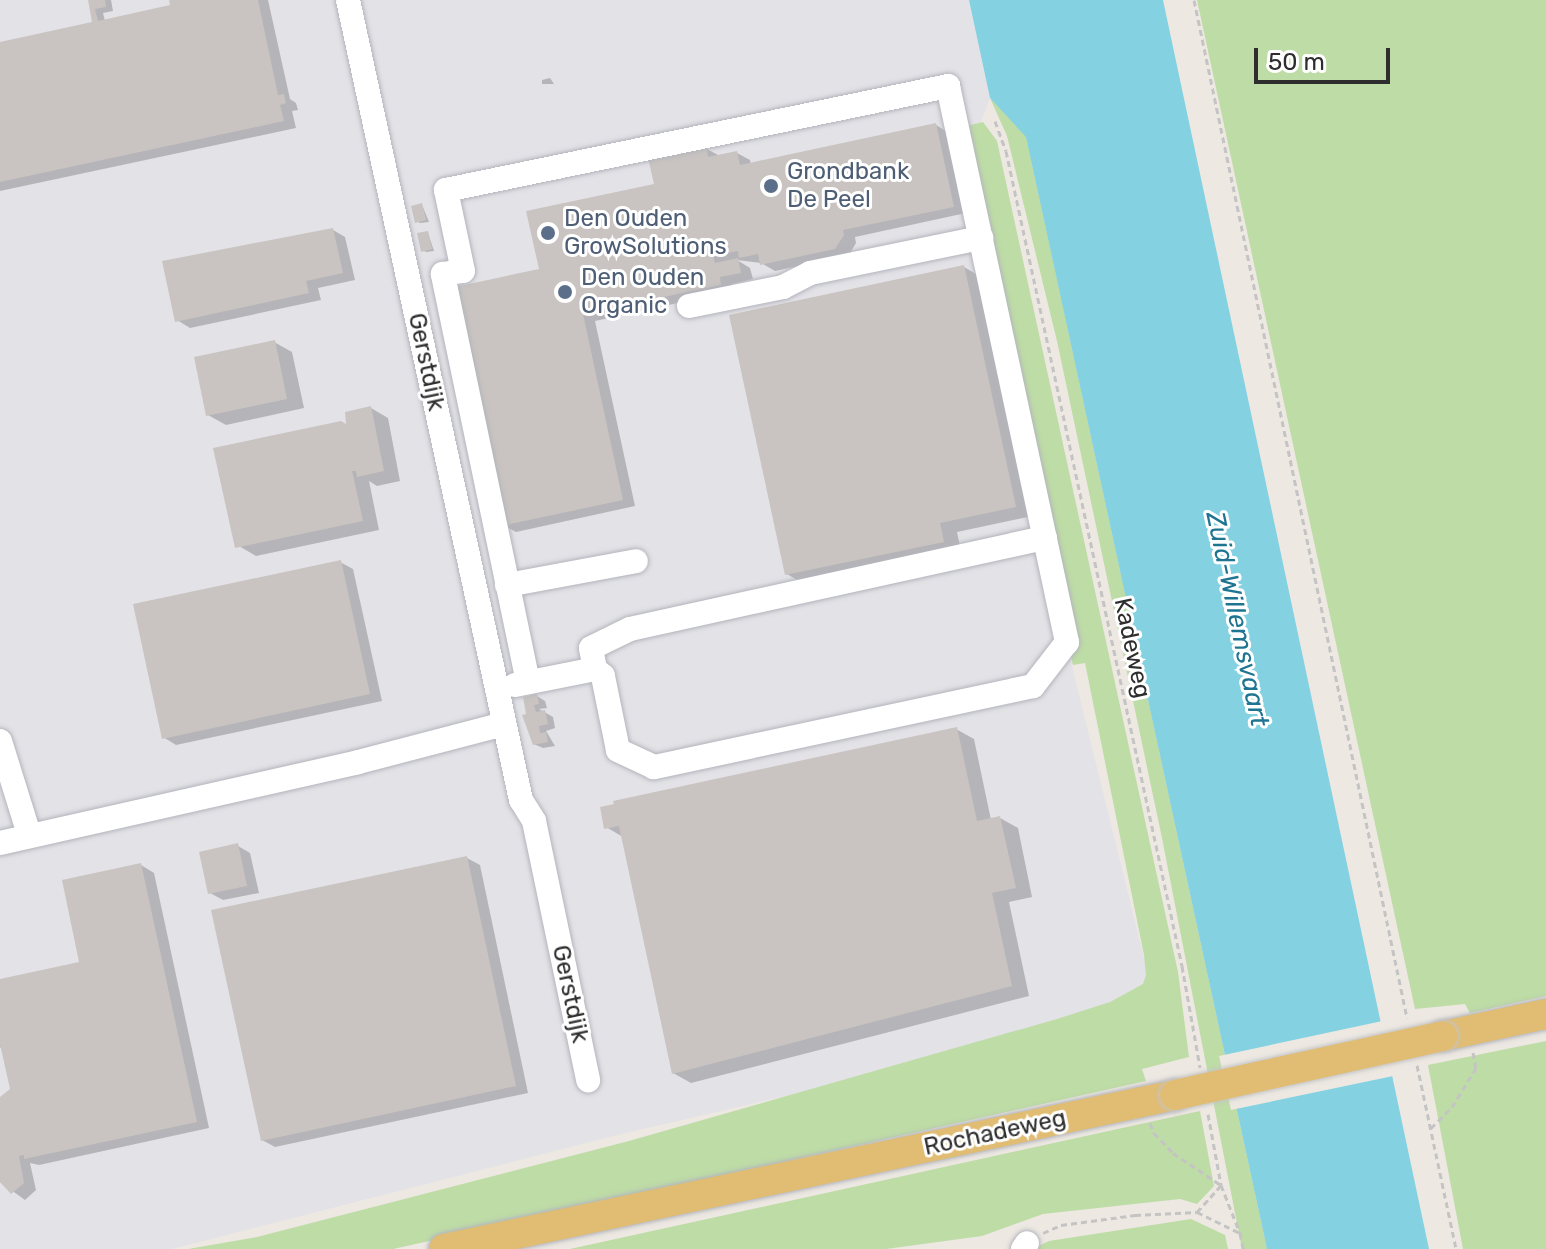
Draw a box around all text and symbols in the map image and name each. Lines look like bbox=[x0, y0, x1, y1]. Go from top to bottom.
scale bar bbox=[1258, 32, 1394, 82]
text: 50 m bbox=[1268, 48, 1325, 76]
place label: Grondbank De Peel bbox=[787, 158, 909, 214]
marker: Grondbank De Peel bbox=[762, 177, 780, 195]
place label: Den Ouden GrowSolutions bbox=[564, 205, 727, 261]
marker: Den Ouden GrowSolutions bbox=[539, 224, 557, 242]
place label: Den Ouden Organic bbox=[581, 264, 704, 320]
marker: Den Ouden Organic bbox=[556, 283, 574, 301]
street label: Gerstdijk bbox=[402, 311, 450, 413]
water label: Zuid-Willemsvaart bbox=[1199, 509, 1275, 729]
street label: Kadeweg bbox=[1107, 595, 1157, 701]
street label: Gerstdijk bbox=[546, 943, 594, 1045]
street label: Rochadeweg bbox=[921, 1104, 1069, 1162]

